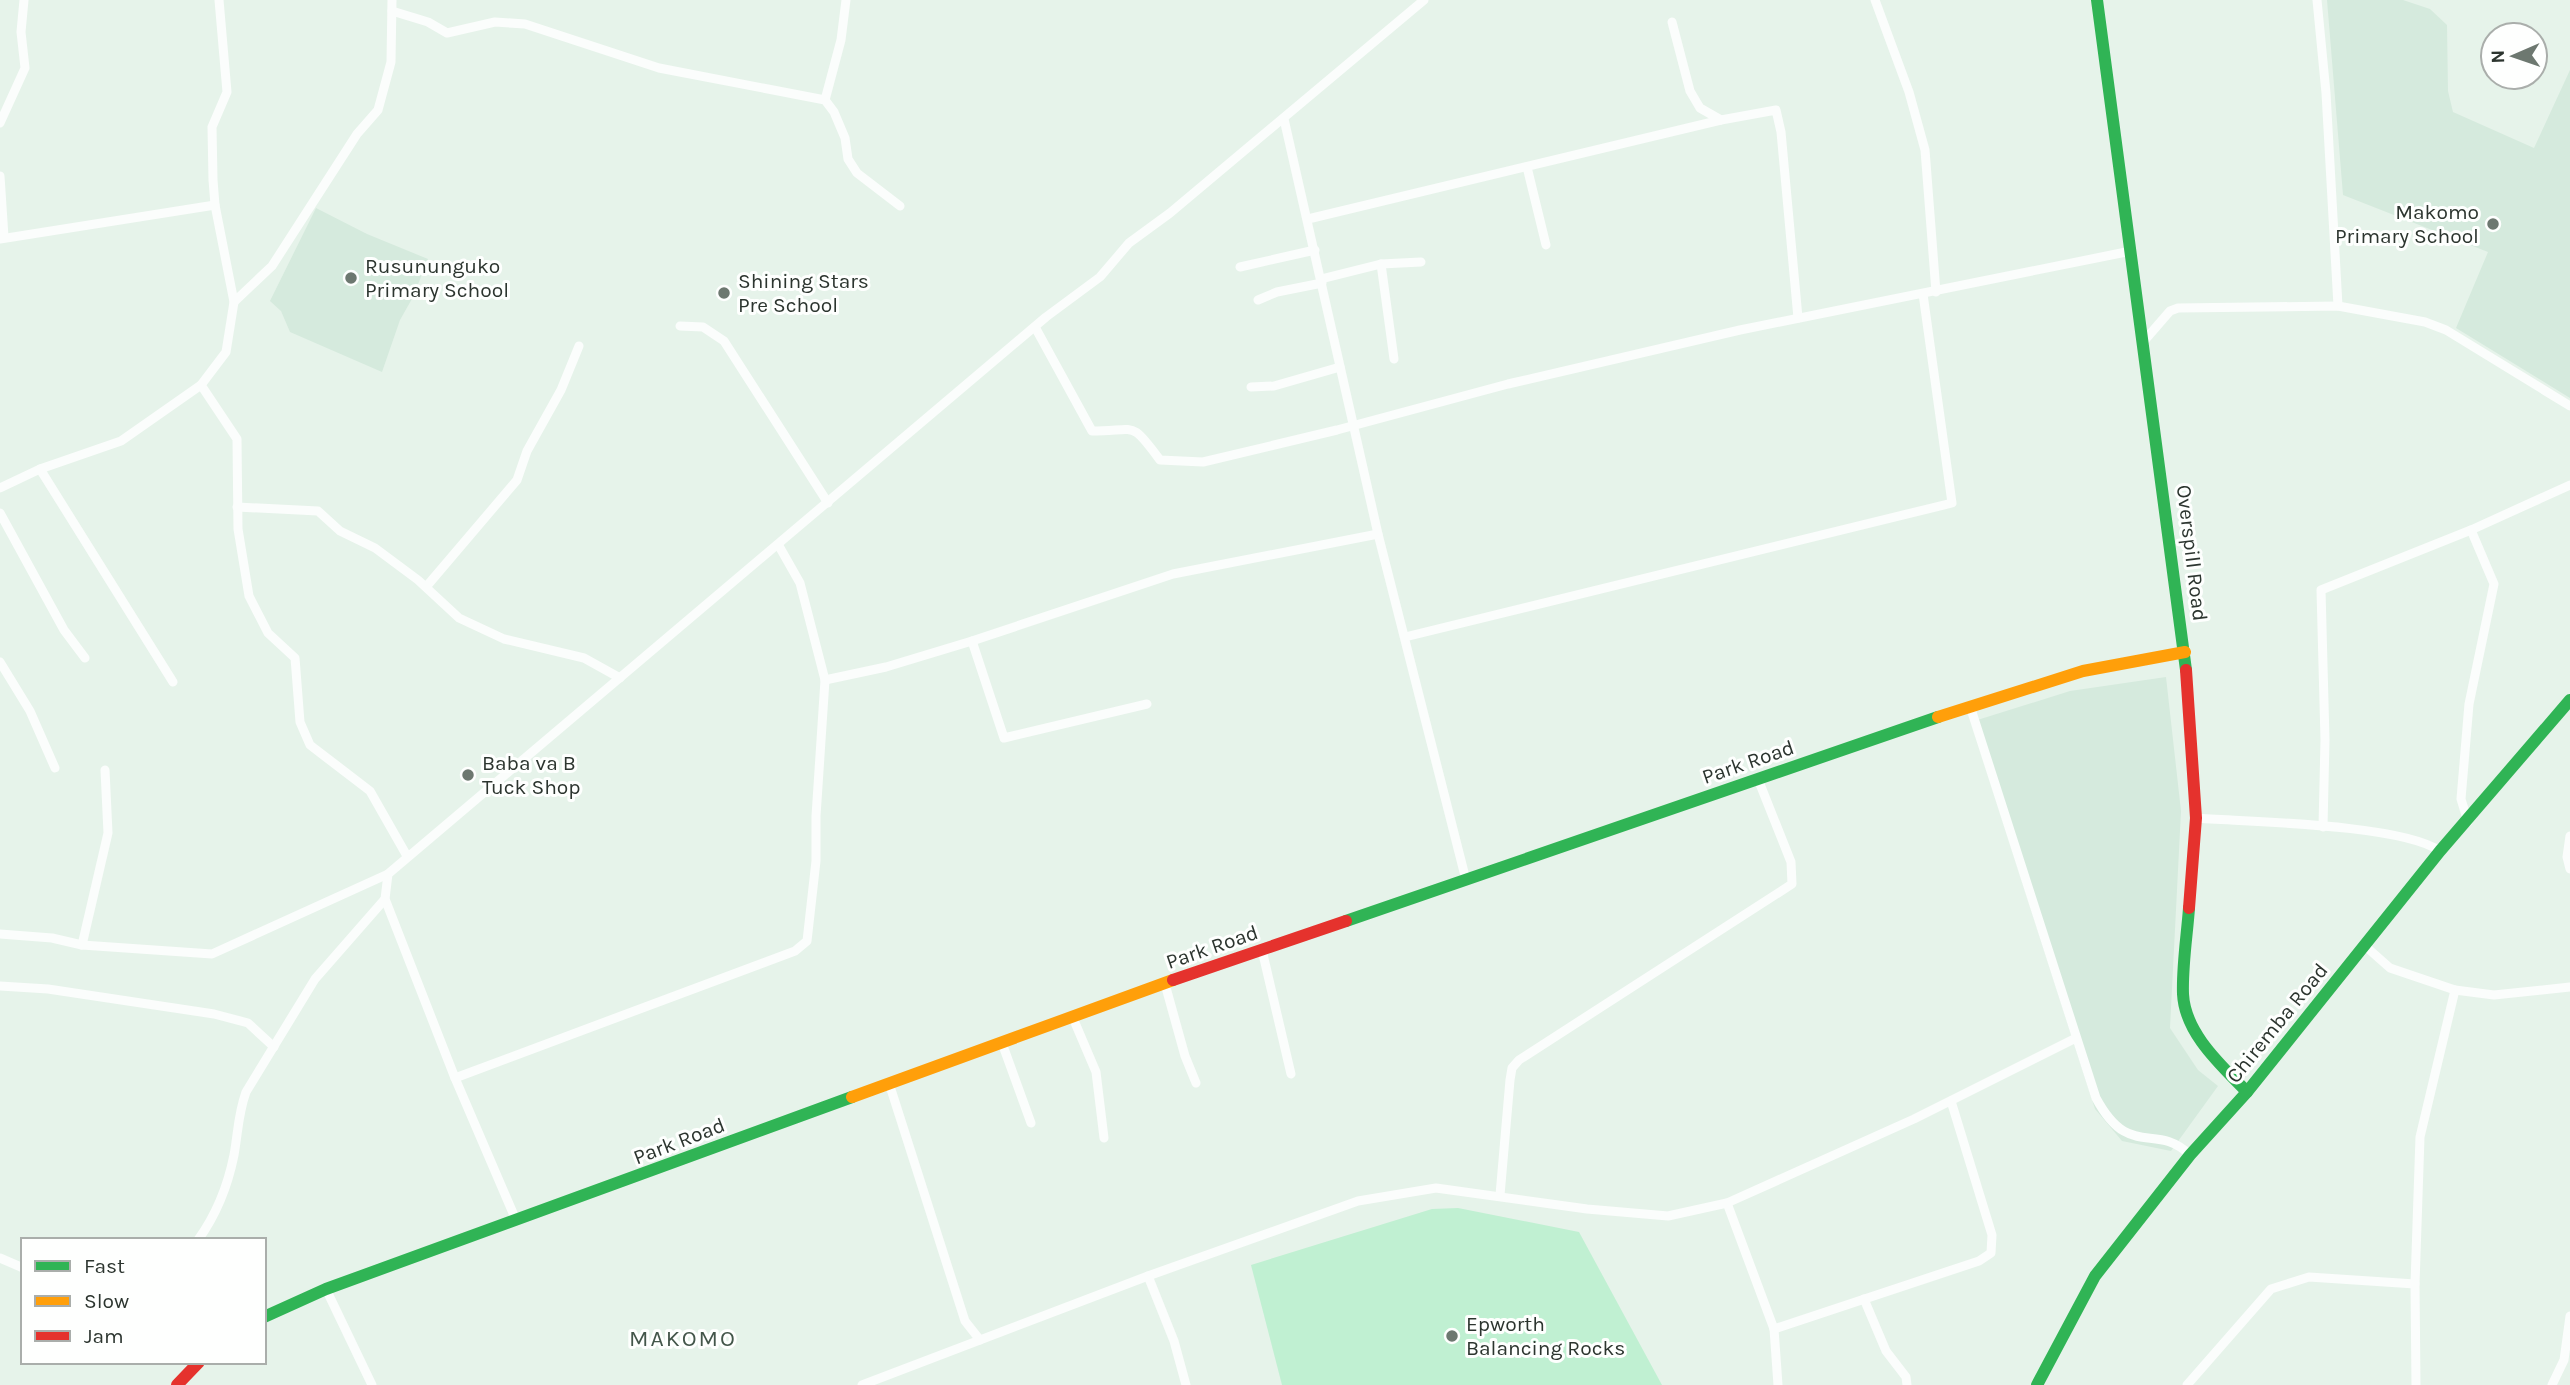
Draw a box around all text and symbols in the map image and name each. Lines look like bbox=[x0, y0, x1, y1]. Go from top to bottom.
north arrow bbox=[2479, 21, 2549, 91]
text: N bbox=[2487, 49, 2509, 64]
place label: Makomo Primary School bbox=[2335, 200, 2479, 248]
marker: Makomo Primary School bbox=[2485, 216, 2501, 232]
place label: Rusununguko Primary School bbox=[365, 254, 509, 302]
place label: Shining Stars Pre School bbox=[738, 269, 869, 317]
marker: Rusununguko Primary School bbox=[343, 270, 359, 286]
marker: Shining Stars Pre School bbox=[716, 285, 732, 301]
street label: Overspill Road bbox=[2172, 483, 2212, 623]
street label: Park Road bbox=[1699, 735, 1797, 789]
place label: Baba va B Tuck Shop bbox=[482, 751, 581, 799]
marker: Baba va B Tuck Shop bbox=[460, 767, 476, 783]
street label: Park Road bbox=[1163, 920, 1261, 974]
street label: Chiremba Road bbox=[2221, 958, 2333, 1088]
street label: Park Road bbox=[630, 1113, 728, 1169]
legend bbox=[21, 1238, 266, 1364]
text: Fast bbox=[84, 1254, 125, 1278]
text: Slow bbox=[84, 1289, 129, 1313]
place label: Epworth Balancing Rocks bbox=[1466, 1312, 1625, 1360]
text: Jam bbox=[84, 1324, 124, 1348]
district label: MAKOMO bbox=[629, 1325, 737, 1352]
marker: Epworth Balancing Rocks bbox=[1444, 1328, 1460, 1344]

